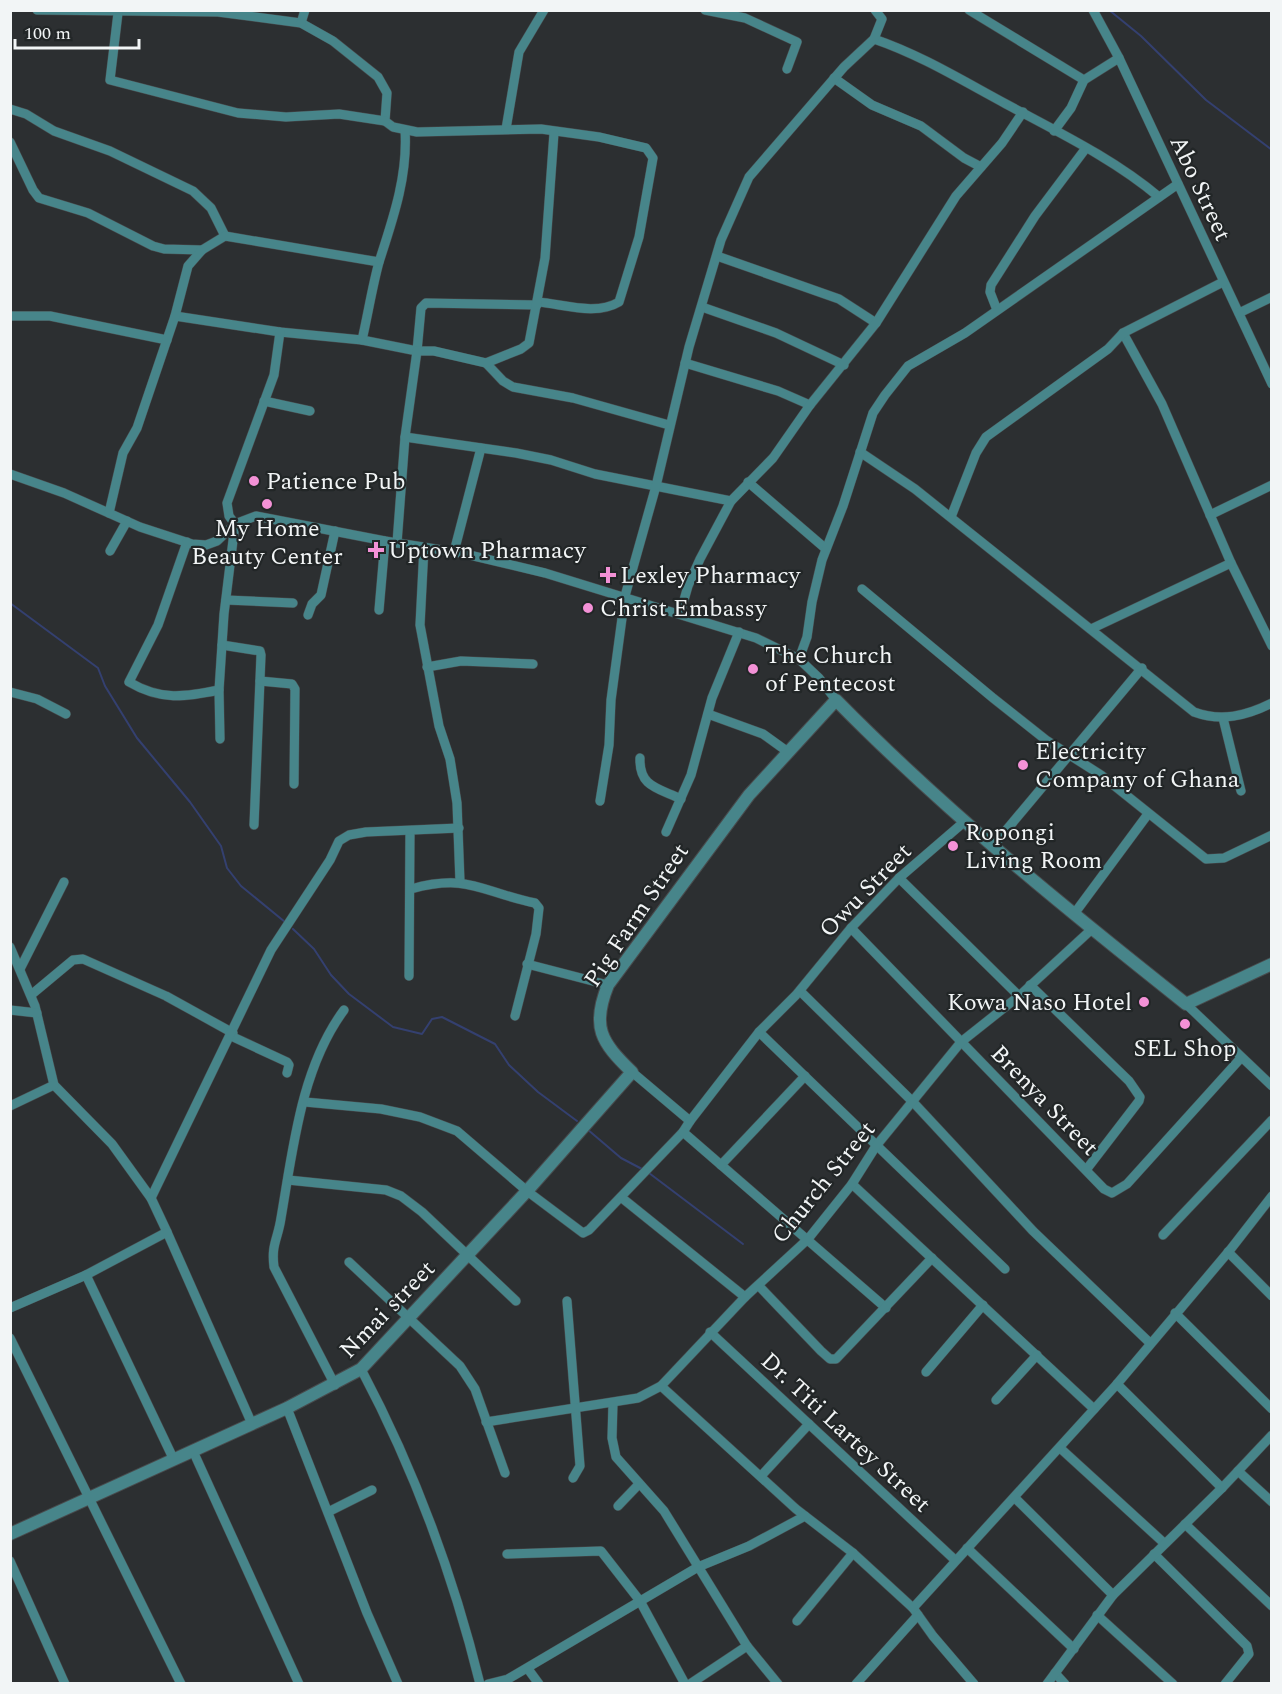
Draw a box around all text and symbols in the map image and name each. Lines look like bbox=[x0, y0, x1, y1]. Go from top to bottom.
scale bar bbox=[15, 12, 140, 50]
text: 100 m bbox=[24, 20, 71, 47]
street label: Abo Street bbox=[1160, 130, 1240, 247]
place label: Patience Pub bbox=[266, 464, 406, 500]
marker: Patience Pub bbox=[247, 474, 261, 488]
marker: My Home Beauty Center bbox=[260, 497, 274, 511]
place label: My Home Beauty Center bbox=[191, 511, 343, 575]
place label: Uptown Pharmacy bbox=[388, 533, 587, 569]
marker: Uptown Pharmacy bbox=[369, 543, 383, 557]
place label: Lexley Pharmacy bbox=[620, 558, 802, 594]
marker: Lexley Pharmacy bbox=[601, 568, 615, 582]
place label: Christ Embassy bbox=[600, 591, 768, 627]
marker: Christ Embassy bbox=[581, 601, 595, 615]
place label: The Church of Pentecost bbox=[765, 638, 896, 702]
marker: The Church of Pentecost bbox=[746, 662, 760, 676]
place label: Electricity Company of Ghana bbox=[1035, 734, 1240, 798]
marker: Electricity Company of Ghana bbox=[1016, 758, 1030, 772]
place label: Ropongi Living Room bbox=[965, 815, 1102, 879]
street label: Owu Street bbox=[811, 835, 920, 946]
street label: Pig Farm Street bbox=[575, 836, 698, 995]
marker: Ropongi Living Room bbox=[946, 839, 960, 853]
place label: Kowa Naso Hotel bbox=[947, 985, 1132, 1021]
marker: Kowa Naso Hotel bbox=[1137, 995, 1151, 1009]
marker: SEL Shop bbox=[1178, 1017, 1192, 1031]
place label: SEL Shop bbox=[1134, 1031, 1236, 1067]
street label: Brenya Street bbox=[982, 1037, 1107, 1165]
street label: Church Street bbox=[763, 1113, 885, 1252]
street label: Nmai street bbox=[331, 1252, 444, 1367]
street label: Dr. Titi Lartey Street bbox=[752, 1344, 939, 1521]

